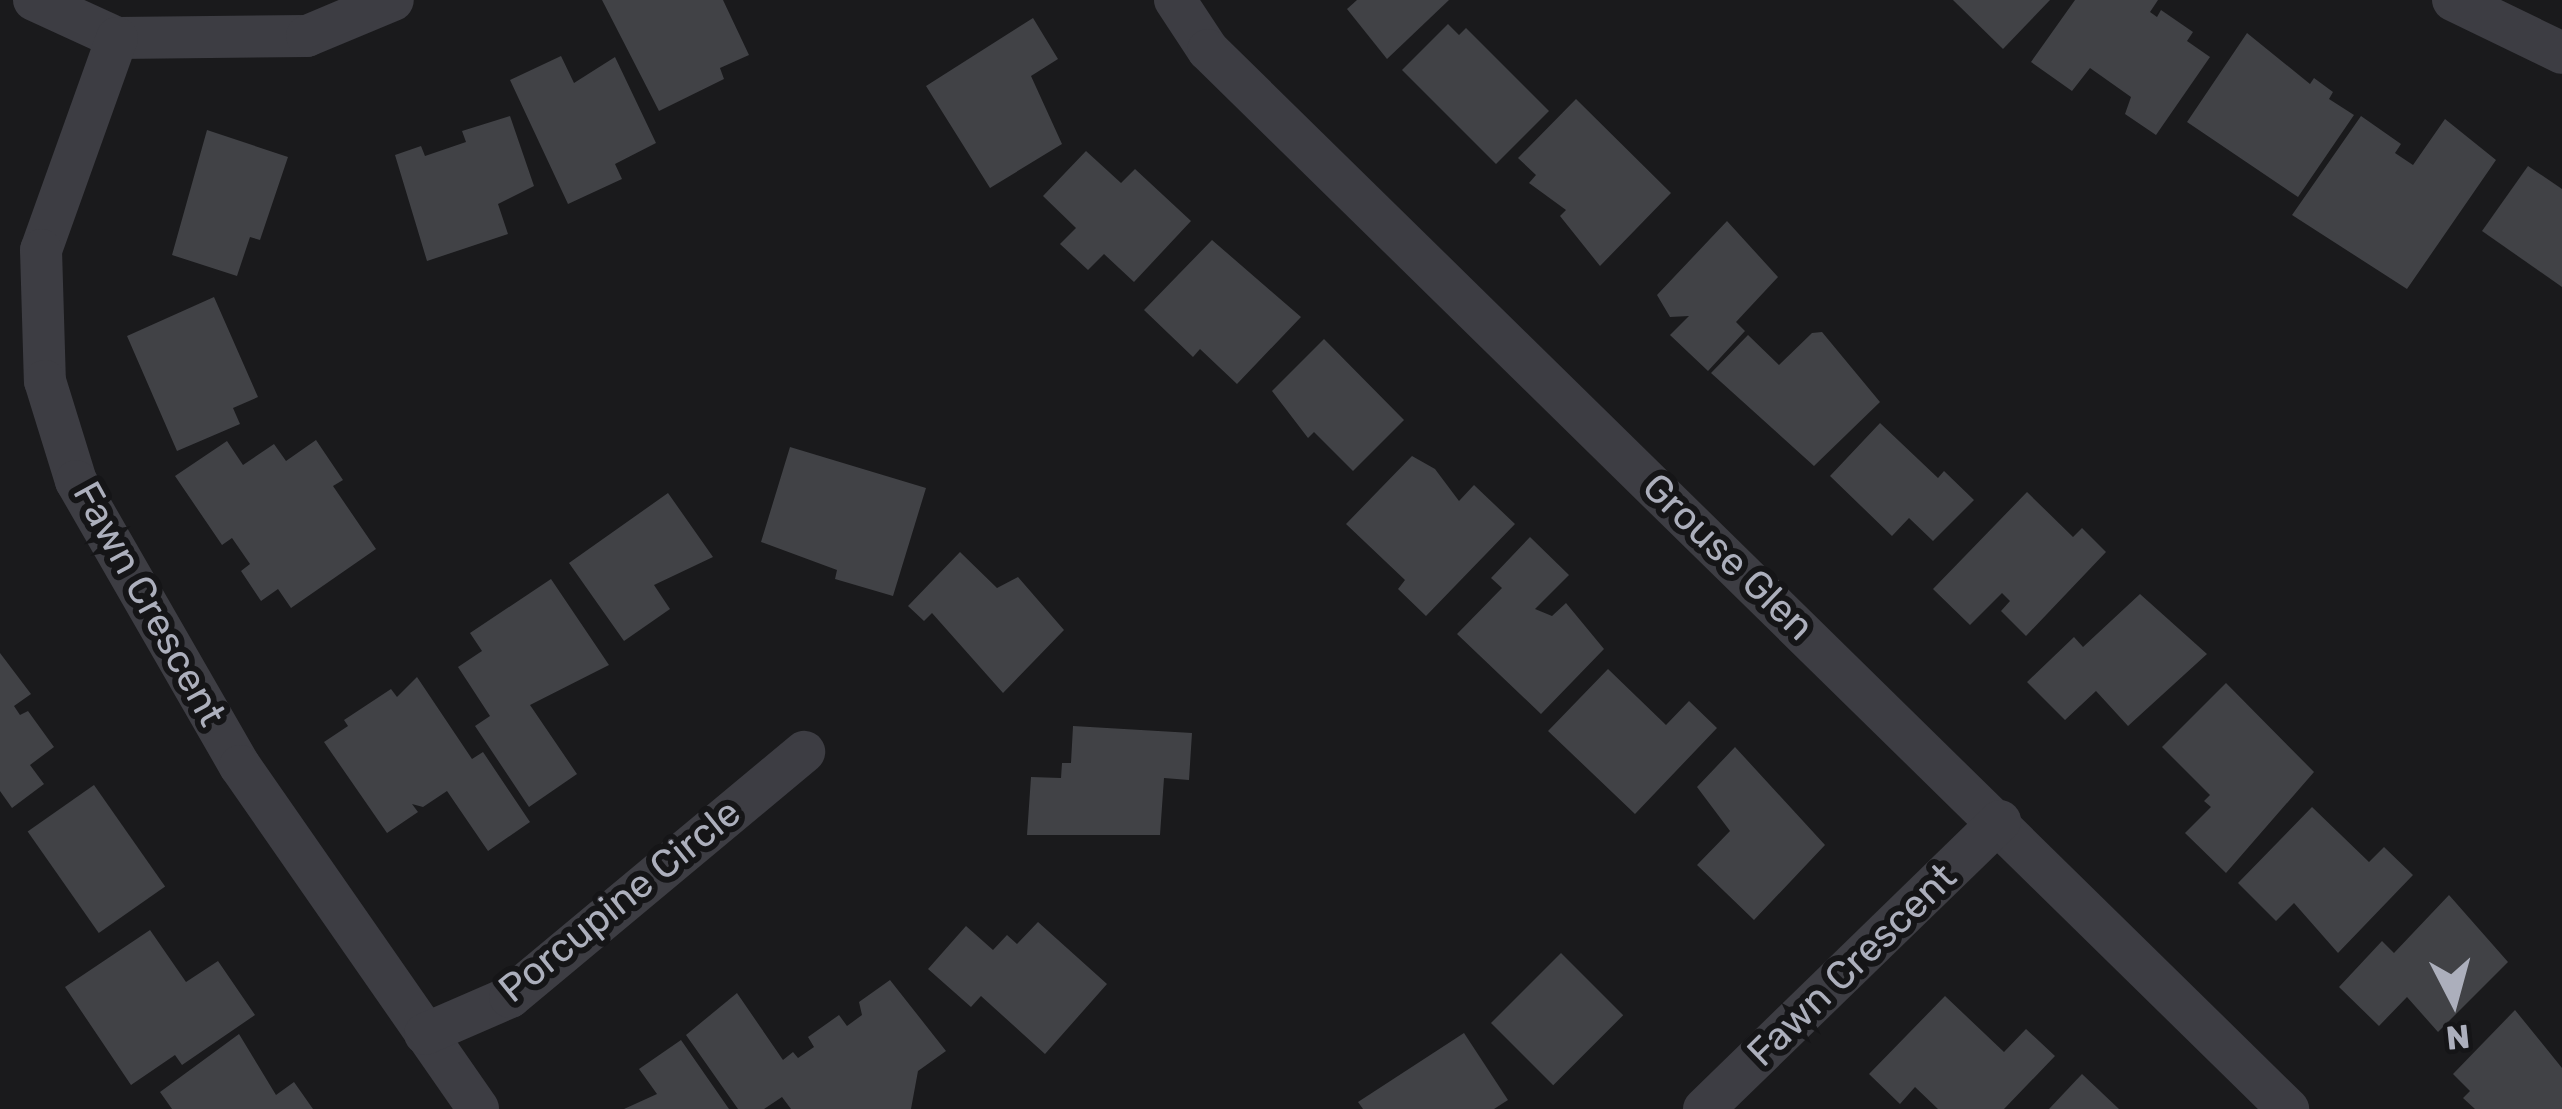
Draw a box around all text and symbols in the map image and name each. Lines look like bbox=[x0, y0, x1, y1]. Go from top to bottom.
street label: Grouse Glen bbox=[1633, 464, 1823, 650]
street label: Fawn Crescent bbox=[63, 474, 235, 734]
street label: Porcupine Circle bbox=[490, 789, 750, 1013]
street label: Fawn Crescent bbox=[1738, 854, 1966, 1076]
north arrow bbox=[2394, 941, 2514, 1061]
text: N bbox=[2444, 1017, 2472, 1058]

